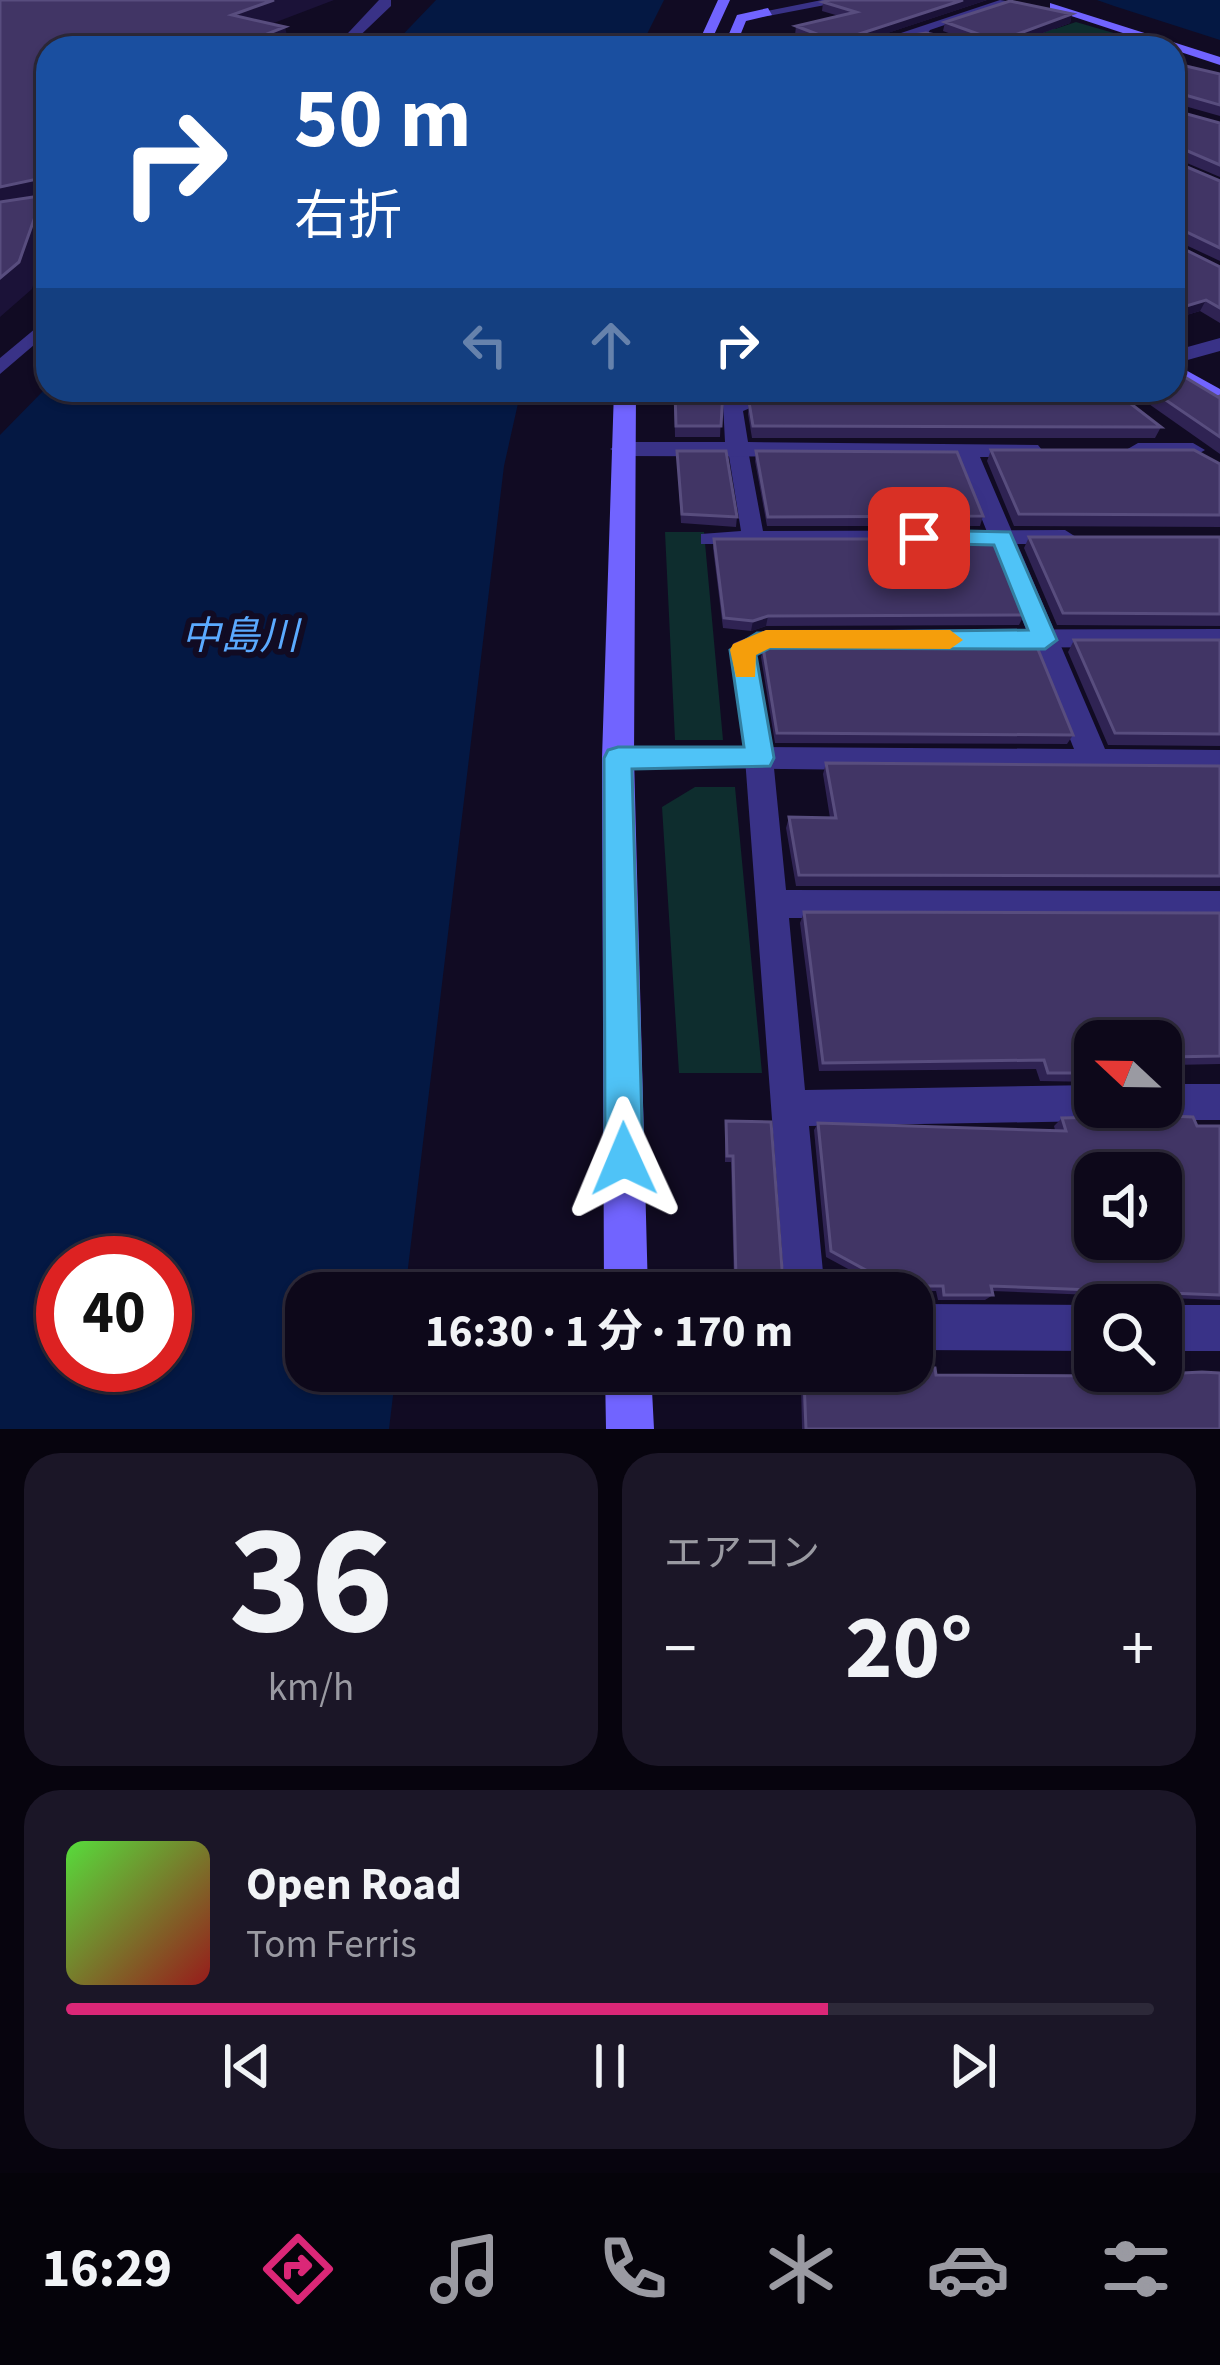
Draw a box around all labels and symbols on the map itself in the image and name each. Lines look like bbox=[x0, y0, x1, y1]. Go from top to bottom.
pin bbox=[868, 487, 970, 589]
water label: 中島川 bbox=[181, 609, 302, 665]
north arrow bbox=[1074, 1020, 1182, 1128]
position arrow bbox=[561, 1096, 687, 1222]
speed limit sign: 40 bbox=[36, 1236, 192, 1392]

